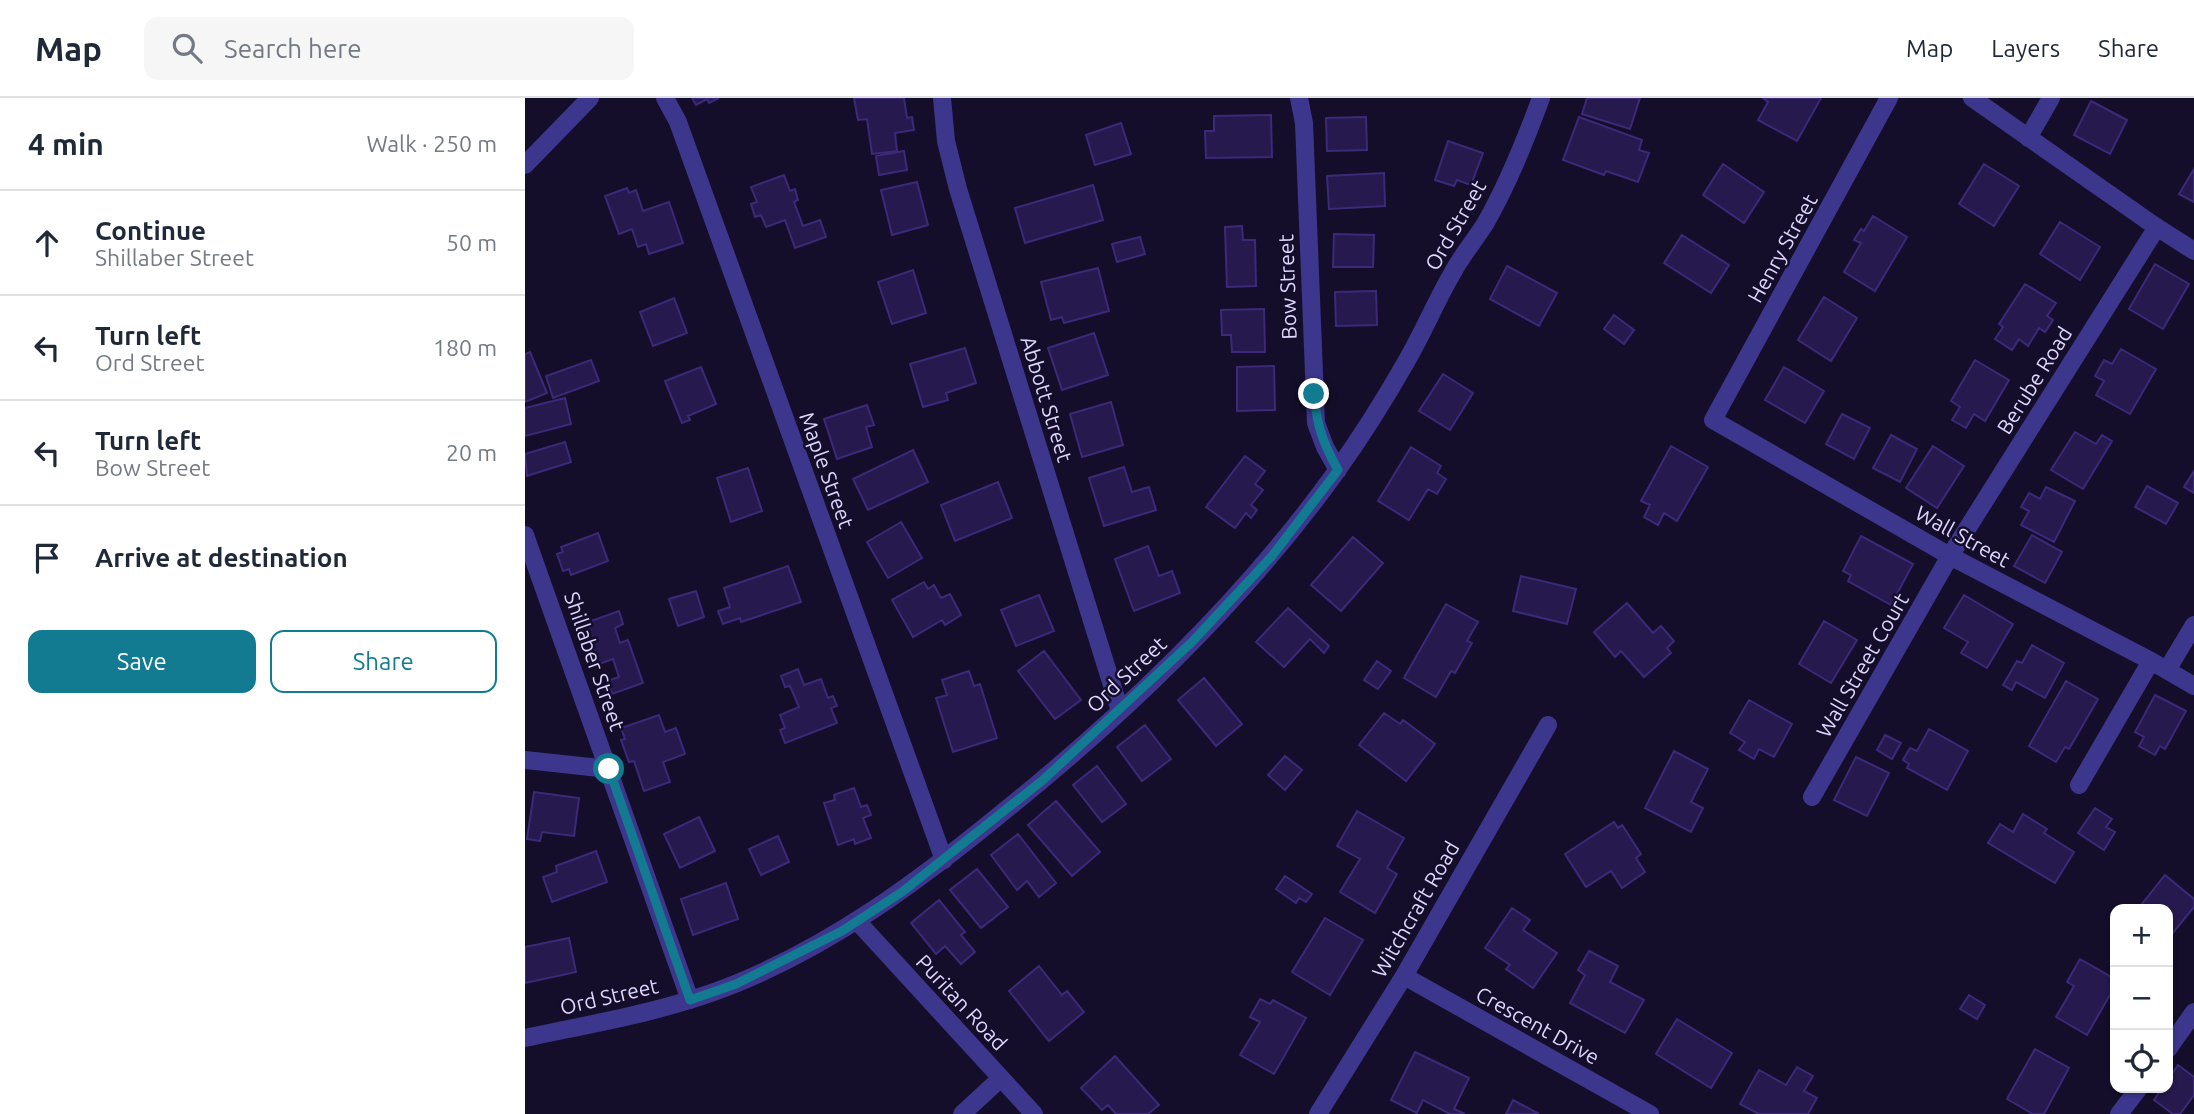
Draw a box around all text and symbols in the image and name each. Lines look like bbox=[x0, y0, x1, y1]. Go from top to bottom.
search box bbox=[144, 17, 634, 80]
icon: search bbox=[168, 29, 206, 67]
text: Map bbox=[35, 30, 102, 67]
text: Search here bbox=[224, 34, 362, 63]
text: Map bbox=[1906, 35, 1953, 62]
text: Layers bbox=[1991, 35, 2060, 62]
text: Share bbox=[2098, 35, 2159, 62]
text: 4 min bbox=[28, 127, 104, 161]
text: Walk · 250 m bbox=[366, 131, 497, 156]
street label: Ord Street bbox=[1420, 176, 1490, 274]
street label: Henry Street bbox=[1742, 190, 1822, 306]
text: Continue bbox=[95, 216, 206, 245]
icon: ahead bbox=[28, 224, 66, 262]
text: 50 m bbox=[446, 230, 497, 255]
street label: Bow Street bbox=[1273, 234, 1301, 340]
text: Shillaber Street bbox=[95, 245, 254, 270]
text: Turn left bbox=[95, 321, 201, 350]
street label: Berube Road bbox=[1992, 322, 2076, 438]
icon: left bbox=[28, 329, 66, 367]
street label: Abbott Street bbox=[1016, 333, 1078, 465]
text: 180 m bbox=[433, 335, 497, 360]
text: Ord Street bbox=[95, 350, 204, 375]
route end bbox=[1298, 378, 1329, 409]
street label: Maple Street bbox=[795, 409, 859, 531]
text: Turn left bbox=[95, 426, 201, 455]
icon: left bbox=[28, 434, 66, 472]
text: 20 m bbox=[446, 440, 497, 465]
text: Bow Street bbox=[95, 455, 210, 480]
street label: Wall Street bbox=[1912, 500, 2014, 572]
icon: arrive bbox=[28, 539, 66, 577]
text: Arrive at destination bbox=[95, 543, 348, 572]
street label: Shillaber Street bbox=[560, 588, 630, 734]
street label: Wall Street Court bbox=[1811, 589, 1913, 741]
button: Save bbox=[28, 630, 256, 693]
button: Share bbox=[270, 630, 497, 693]
street label: Ord Street bbox=[1081, 631, 1171, 717]
route start bbox=[593, 753, 624, 784]
street label: Witchcraft Road bbox=[1366, 837, 1464, 981]
map controls bbox=[2110, 904, 2173, 1093]
button: + bbox=[2110, 904, 2173, 967]
street label: Puritan Road bbox=[912, 949, 1012, 1055]
button: − bbox=[2110, 967, 2173, 1030]
street label: Ord Street bbox=[558, 973, 660, 1019]
street label: Crescent Drive bbox=[1472, 981, 1604, 1069]
button: locate bbox=[2110, 1030, 2173, 1093]

